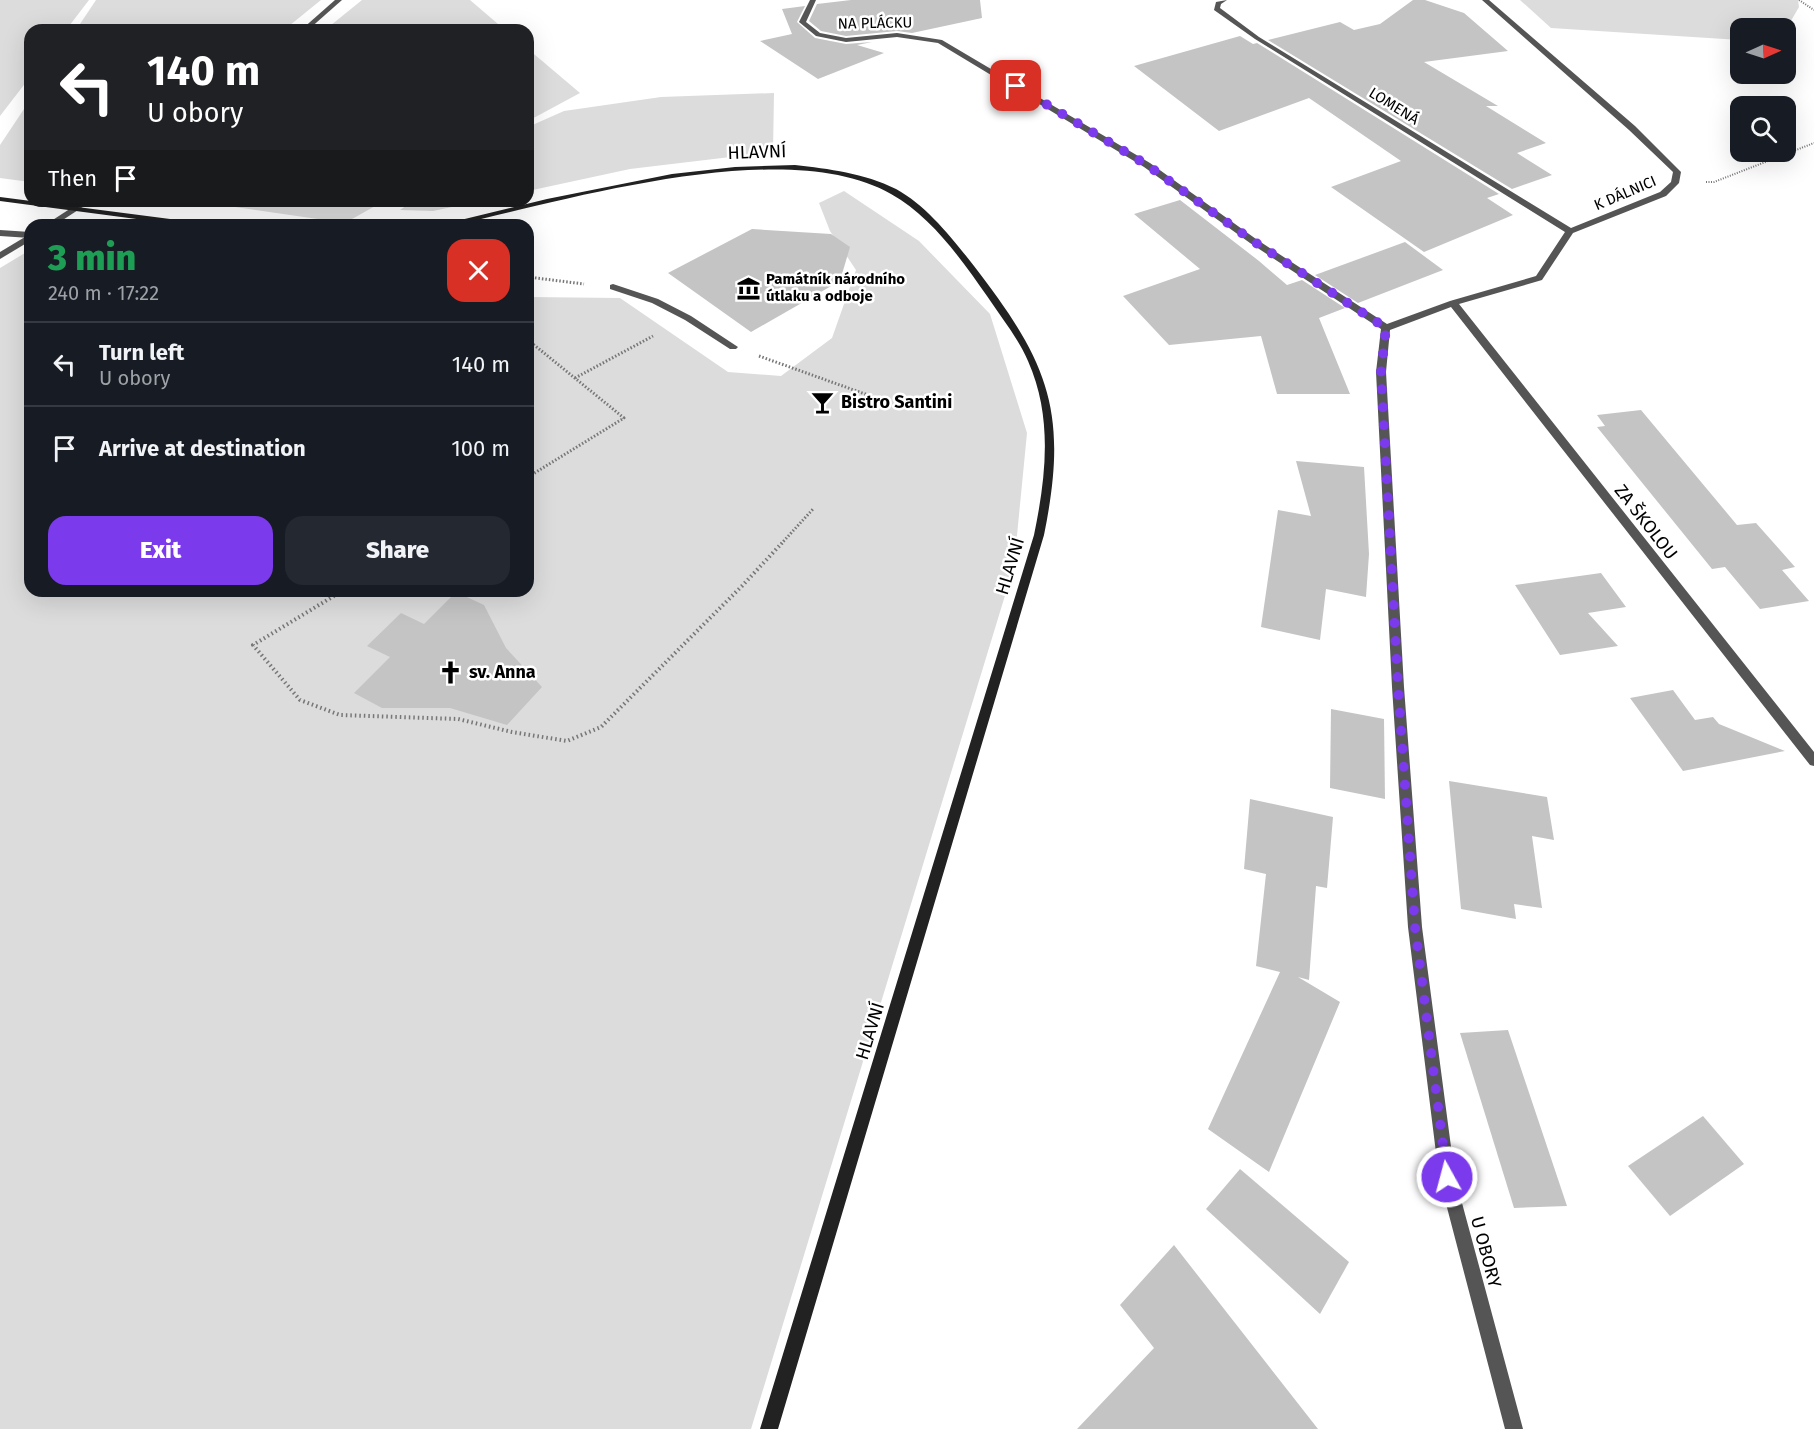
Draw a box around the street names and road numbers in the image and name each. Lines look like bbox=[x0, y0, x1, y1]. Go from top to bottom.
street label: NA PLÁCKU bbox=[838, 13, 912, 33]
street label: LOMENÁ bbox=[1366, 84, 1423, 129]
street label: HLAVNÍ bbox=[727, 139, 787, 164]
street label: K DÁLNICI bbox=[1591, 172, 1659, 214]
street label: ZA ŠKOLOU bbox=[1610, 480, 1682, 564]
street label: HLAVNÍ bbox=[990, 534, 1029, 597]
street label: HLAVNÍ bbox=[850, 999, 889, 1062]
street label: U OBORY bbox=[1466, 1214, 1506, 1290]

